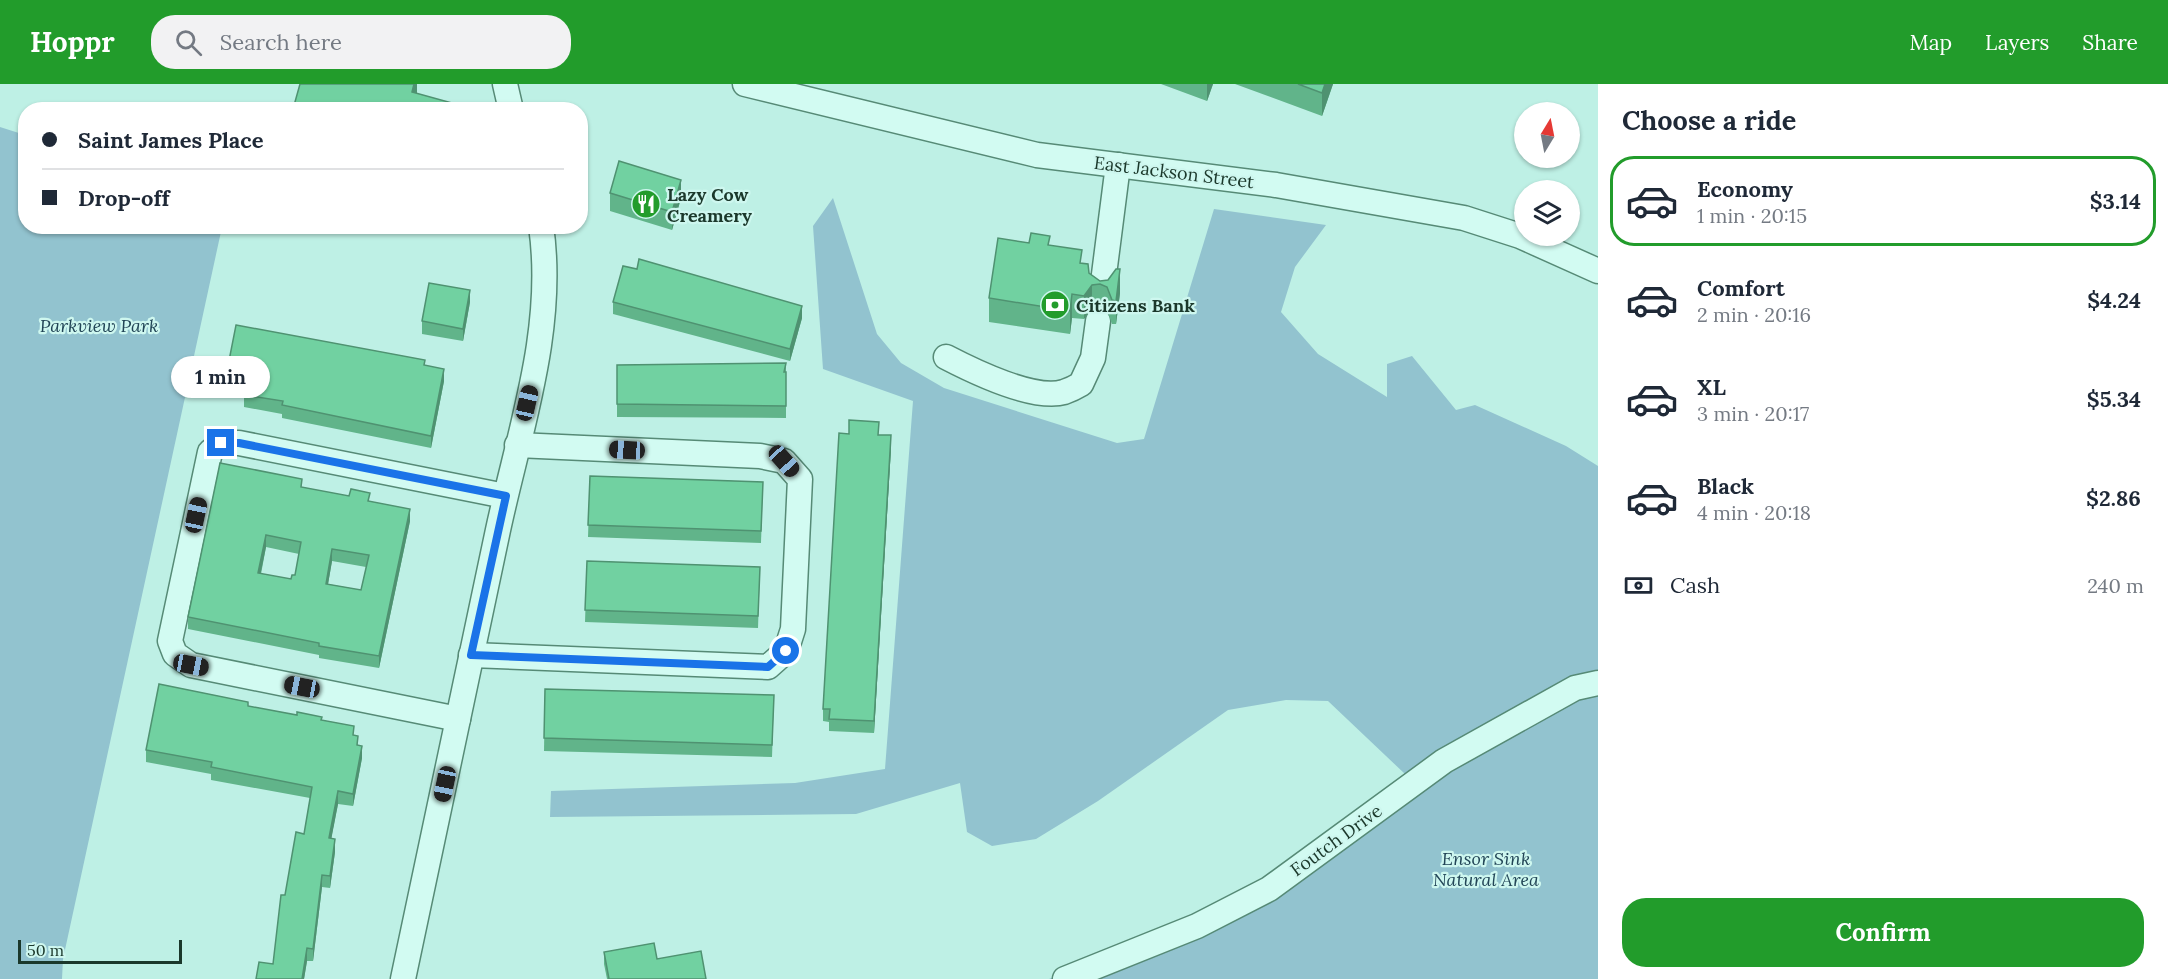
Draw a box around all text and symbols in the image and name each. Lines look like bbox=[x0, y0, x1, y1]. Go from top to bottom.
search box bbox=[151, 15, 571, 69]
text: Hoppr bbox=[30, 24, 115, 60]
icon: search bbox=[172, 26, 205, 59]
text: Search here bbox=[220, 28, 342, 56]
text: Map bbox=[1909, 29, 1952, 56]
text: Layers bbox=[1985, 29, 2049, 56]
text: Share bbox=[2082, 29, 2138, 56]
north arrow bbox=[1514, 102, 1580, 168]
map controls bbox=[1514, 102, 1580, 246]
text: Choose a ride bbox=[1622, 103, 1796, 137]
text: Saint James Place bbox=[78, 126, 264, 154]
street label: East Jackson Street bbox=[1093, 151, 1255, 193]
icon: car bbox=[1625, 174, 1679, 228]
text: Economy bbox=[1697, 175, 1793, 203]
button: layers bbox=[1514, 180, 1580, 246]
place label: Lazy Cow Creamery bbox=[667, 183, 752, 227]
text: Drop-off bbox=[78, 184, 170, 212]
text: $3.14 bbox=[2090, 187, 2141, 215]
restaurant icon: Lazy Cow Creamery bbox=[630, 188, 662, 220]
text: 1 min · 20:15 bbox=[1697, 203, 1807, 228]
icon: car bbox=[1625, 273, 1679, 327]
text: Comfort bbox=[1697, 274, 1785, 302]
text: $4.24 bbox=[2087, 286, 2141, 314]
bank icon: Citizens Bank bbox=[1039, 289, 1071, 321]
place label: Citizens Bank bbox=[1076, 294, 1195, 317]
text: 2 min · 20:16 bbox=[1697, 302, 1811, 327]
park label: Parkview Park bbox=[40, 314, 158, 337]
callout: 1 min bbox=[172, 356, 270, 398]
text: 1 min bbox=[195, 364, 246, 389]
icon: car bbox=[1625, 372, 1679, 426]
text: XL bbox=[1697, 373, 1726, 401]
car bbox=[514, 383, 540, 423]
text: $5.34 bbox=[2087, 385, 2141, 413]
text: 3 min · 20:17 bbox=[1697, 401, 1809, 426]
route end bbox=[207, 429, 234, 456]
car bbox=[609, 440, 645, 460]
car bbox=[765, 442, 803, 480]
icon: car bbox=[1625, 471, 1679, 525]
text: Black bbox=[1697, 472, 1754, 500]
text: $2.86 bbox=[2086, 484, 2141, 512]
car bbox=[183, 496, 209, 534]
text: 4 min · 20:18 bbox=[1697, 500, 1811, 525]
icon: cash bbox=[1622, 569, 1655, 602]
text: Cash bbox=[1670, 571, 1720, 599]
text: 240 m bbox=[2087, 573, 2144, 598]
route start bbox=[772, 637, 799, 664]
car bbox=[172, 653, 210, 677]
car bbox=[283, 675, 321, 699]
car bbox=[432, 765, 458, 803]
street label: Foutch Drive bbox=[1286, 799, 1387, 881]
park label: Ensor Sink Natural Area bbox=[1433, 847, 1539, 891]
button: Confirm bbox=[1622, 898, 2144, 967]
scale bar bbox=[18, 937, 182, 964]
text: 50 m bbox=[27, 940, 64, 960]

